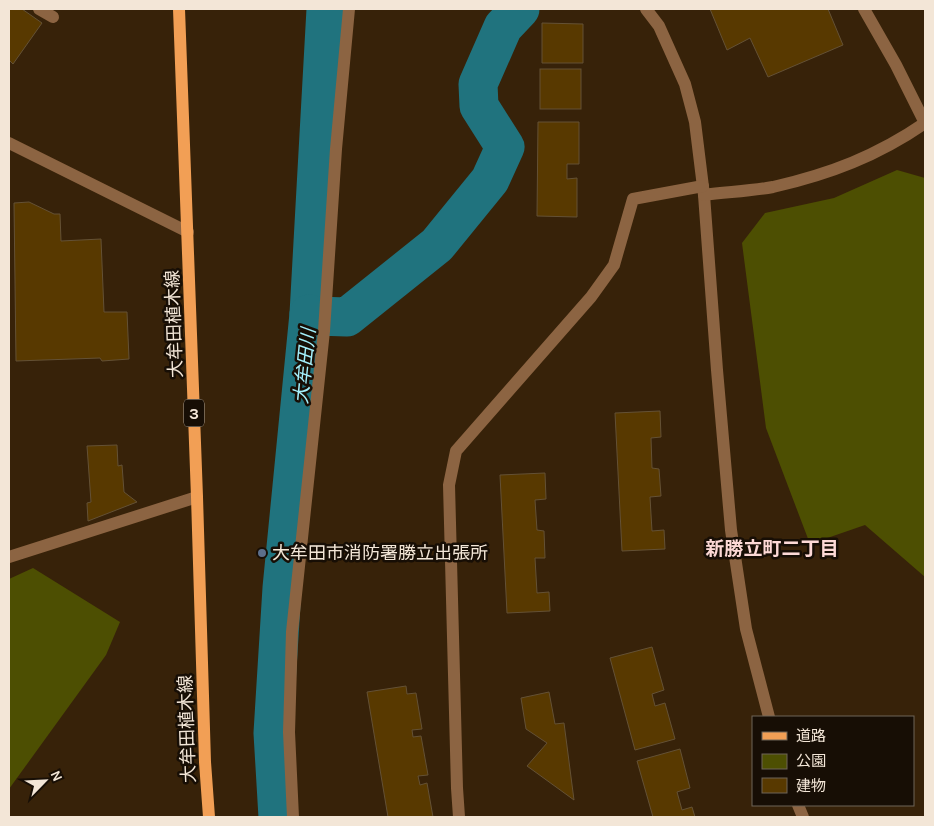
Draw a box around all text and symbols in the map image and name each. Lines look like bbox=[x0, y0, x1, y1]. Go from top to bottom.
street label: 大牟田植木線 bbox=[161, 270, 187, 378]
water label: 大牟田川 bbox=[290, 325, 320, 405]
road number: 3 bbox=[184, 399, 204, 426]
district label: 新勝立町二丁目 bbox=[705, 538, 839, 560]
place label: 大牟田市消防署勝立出張所 bbox=[272, 542, 488, 564]
marker: 大牟田市消防署勝立出張所 bbox=[256, 547, 268, 559]
street label: 大牟田植木線 bbox=[174, 675, 200, 783]
legend bbox=[752, 716, 914, 806]
text: 道路 bbox=[796, 727, 826, 745]
text: 公園 bbox=[796, 752, 826, 770]
north arrow bbox=[20, 756, 70, 806]
text: N bbox=[47, 768, 66, 784]
text: 建物 bbox=[796, 777, 826, 795]

